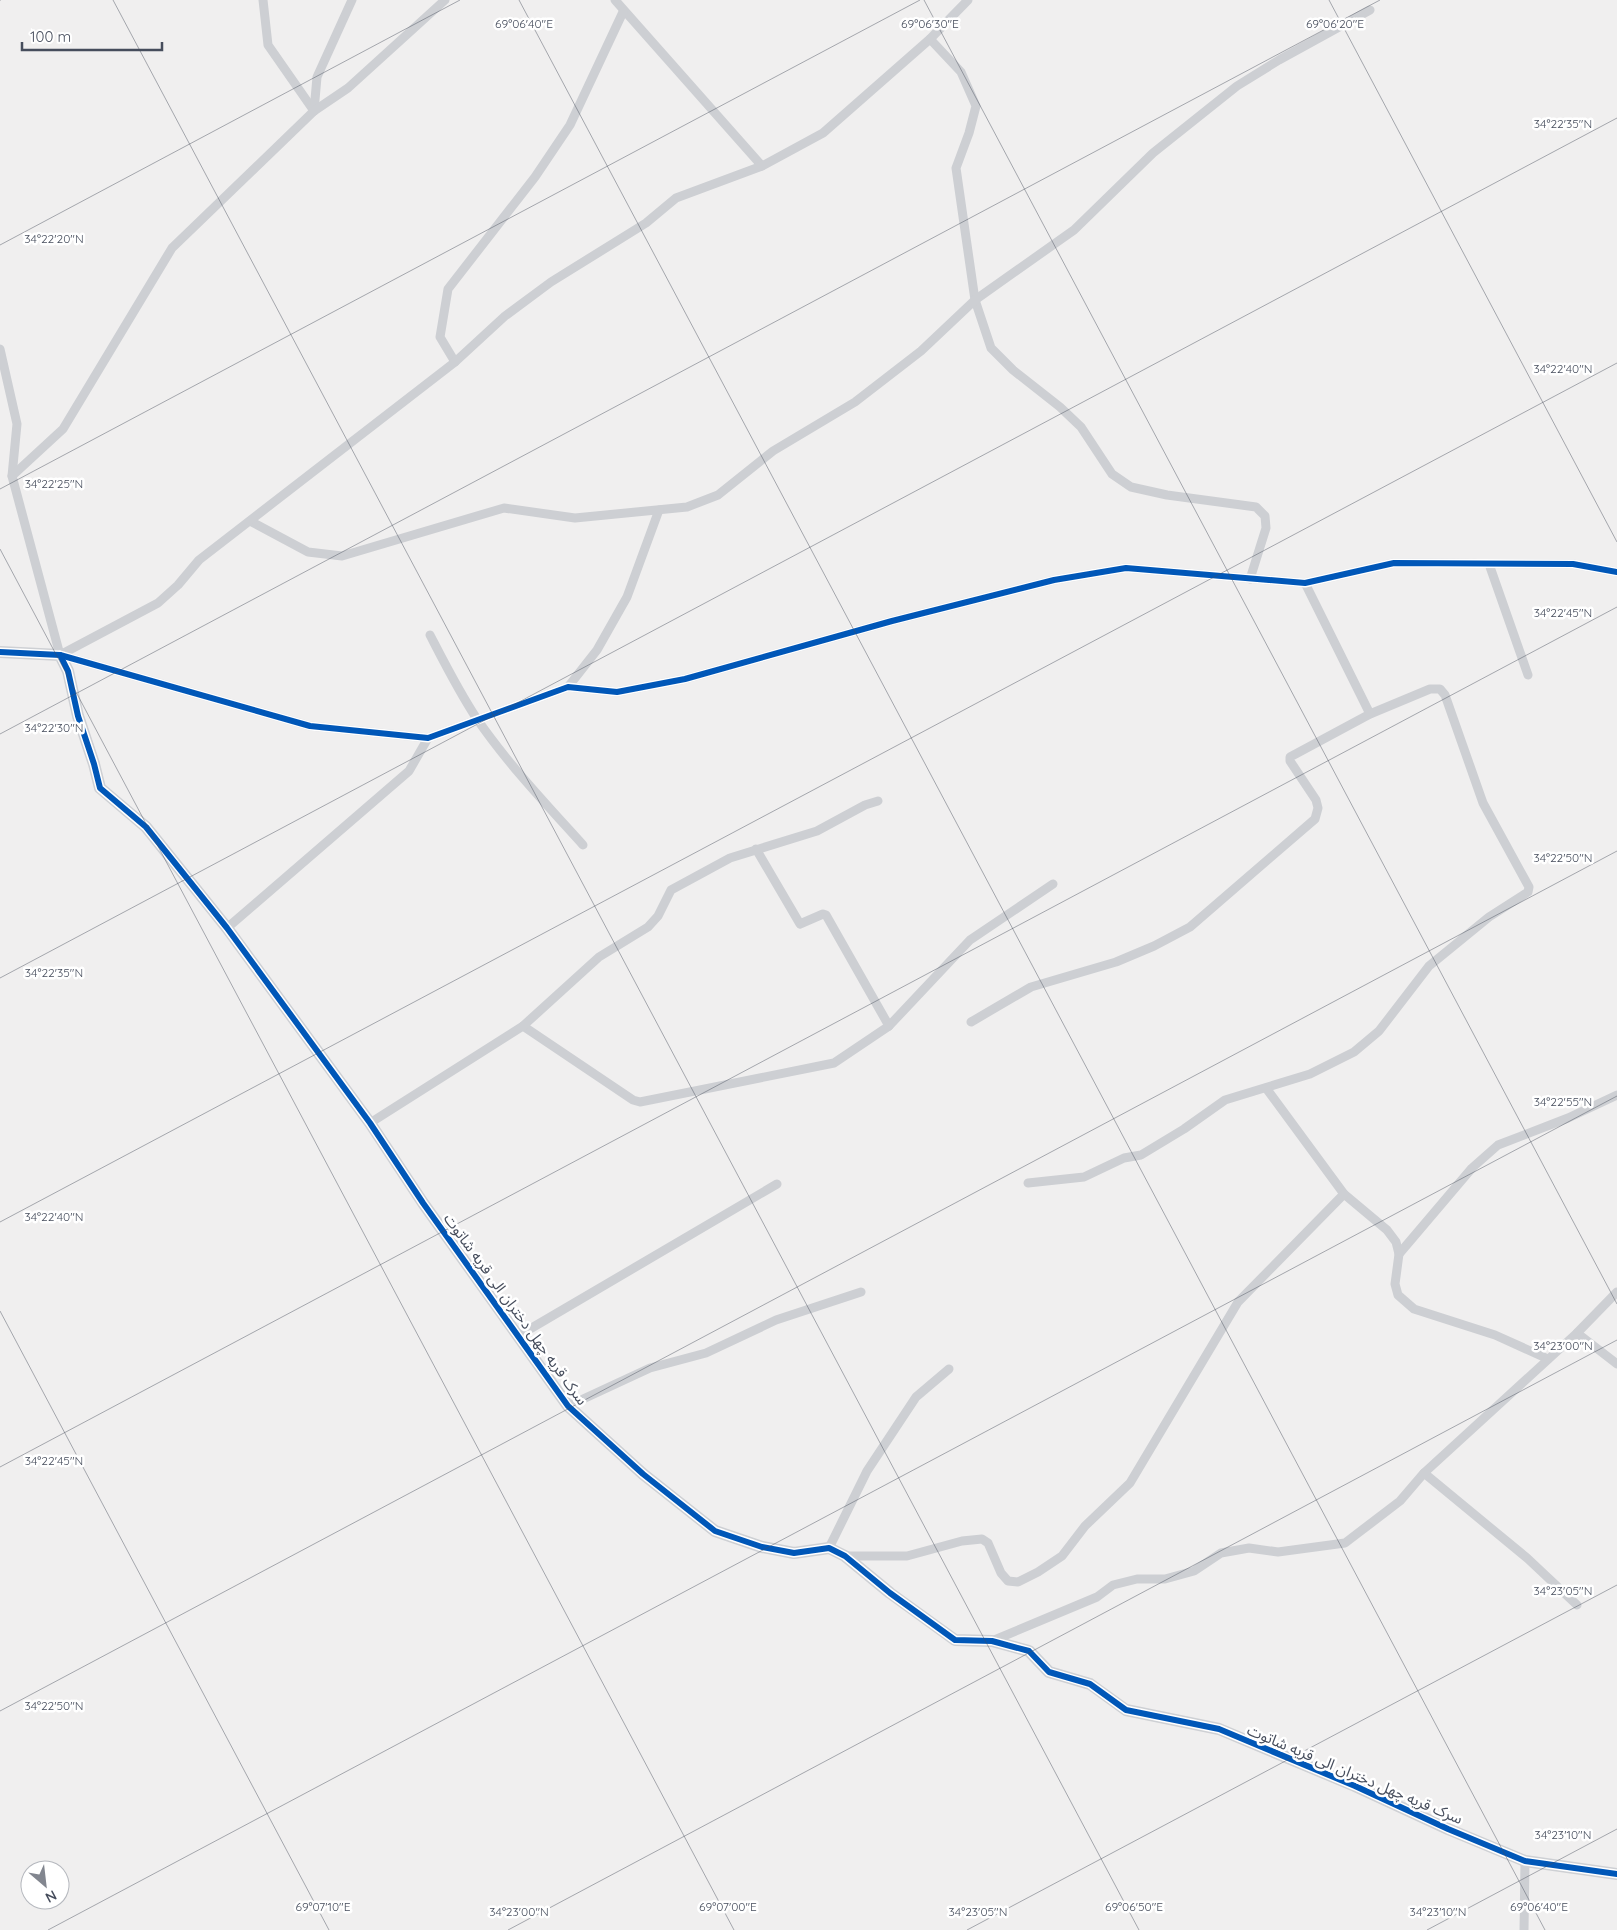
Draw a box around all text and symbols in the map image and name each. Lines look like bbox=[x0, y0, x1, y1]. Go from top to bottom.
text: 69°06'40"E bbox=[495, 16, 553, 31]
text: 69°06'30"E bbox=[901, 16, 959, 31]
text: 69°06'20"E bbox=[1306, 16, 1364, 31]
scale bar bbox=[22, 20, 162, 52]
text: 100 m bbox=[30, 27, 71, 46]
text: 34°22'35"N bbox=[1534, 116, 1592, 131]
text: 34°22'20"N bbox=[24, 231, 84, 246]
text: 34°22'40"N bbox=[1533, 361, 1593, 376]
text: 34°22'25"N bbox=[25, 476, 83, 491]
text: 34°22'45"N bbox=[1534, 605, 1592, 620]
text: 34°22'30"N bbox=[25, 720, 83, 735]
text: 34°22'50"N bbox=[1533, 850, 1593, 865]
text: 34°22'35"N bbox=[25, 965, 83, 980]
text: 34°22'55"N bbox=[1534, 1094, 1592, 1109]
text: 34°22'40"N bbox=[24, 1209, 84, 1224]
street label: سرک قریه چهل دختران الی قریه شاتوت bbox=[439, 1209, 592, 1409]
text: 34°23'00"N bbox=[1533, 1338, 1593, 1353]
text: 34°22'45"N bbox=[25, 1453, 83, 1468]
text: 34°23'05"N bbox=[1534, 1583, 1592, 1598]
text: 34°22'50"N bbox=[24, 1698, 84, 1713]
street label: سرک قریه چهل دختران الی قریه شاتوت bbox=[1244, 1720, 1466, 1829]
text: 34°23'10"N bbox=[1535, 1827, 1591, 1842]
north arrow bbox=[20, 1860, 70, 1910]
text: N bbox=[42, 1886, 60, 1907]
text: 69°07'10"E bbox=[295, 1899, 351, 1914]
text: 69°07'00"E bbox=[699, 1899, 757, 1914]
text: 69°06'50"E bbox=[1105, 1899, 1163, 1914]
text: 69°06'40"E bbox=[1510, 1899, 1568, 1914]
text: 34°23'00"N bbox=[489, 1904, 549, 1919]
text: 34°23'05"N bbox=[949, 1904, 1007, 1919]
text: 34°23'10"N bbox=[1410, 1904, 1466, 1919]

